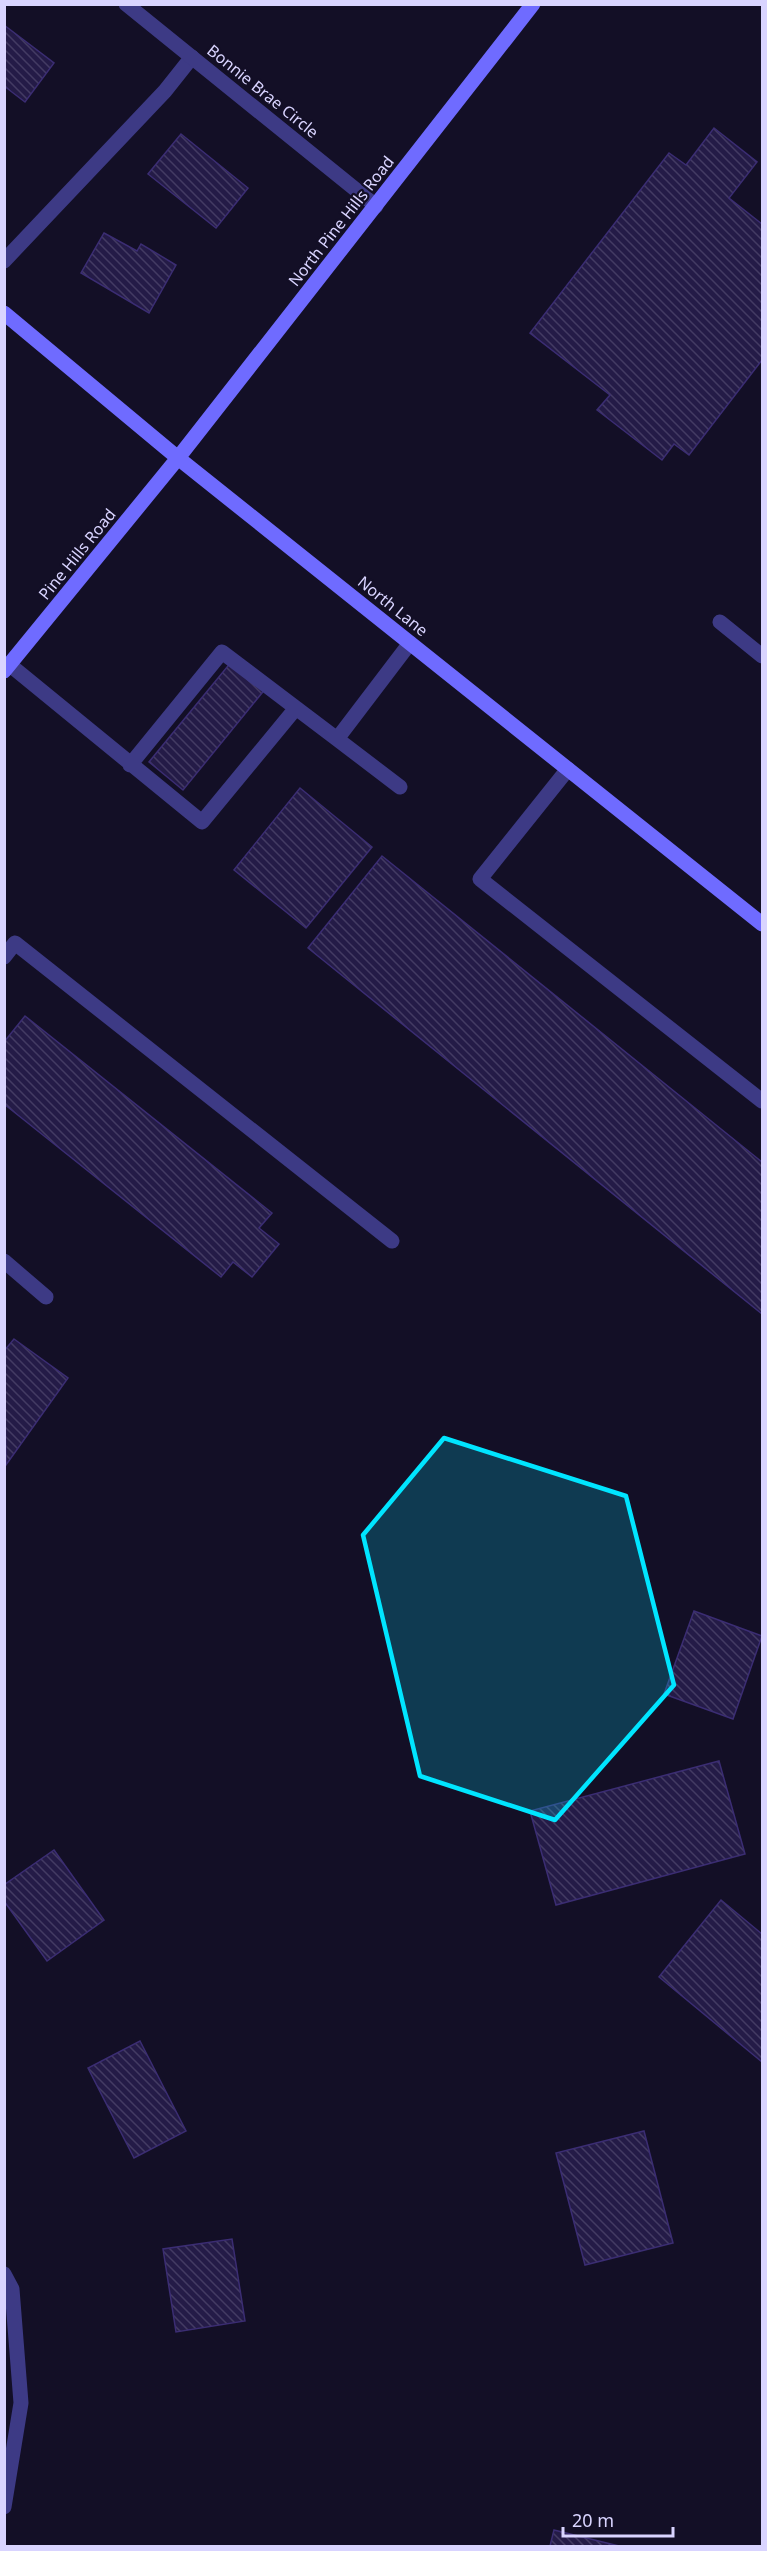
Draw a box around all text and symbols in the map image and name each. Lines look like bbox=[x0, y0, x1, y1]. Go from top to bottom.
street label: Bonnie Brae Circle bbox=[203, 39, 323, 143]
street label: North Pine Hills Road bbox=[283, 151, 399, 291]
street label: Pine Hills Road bbox=[33, 504, 121, 604]
street label: North Lane bbox=[353, 571, 433, 641]
scale bar bbox=[563, 2500, 672, 2538]
text: 20 m bbox=[572, 2508, 614, 2532]

